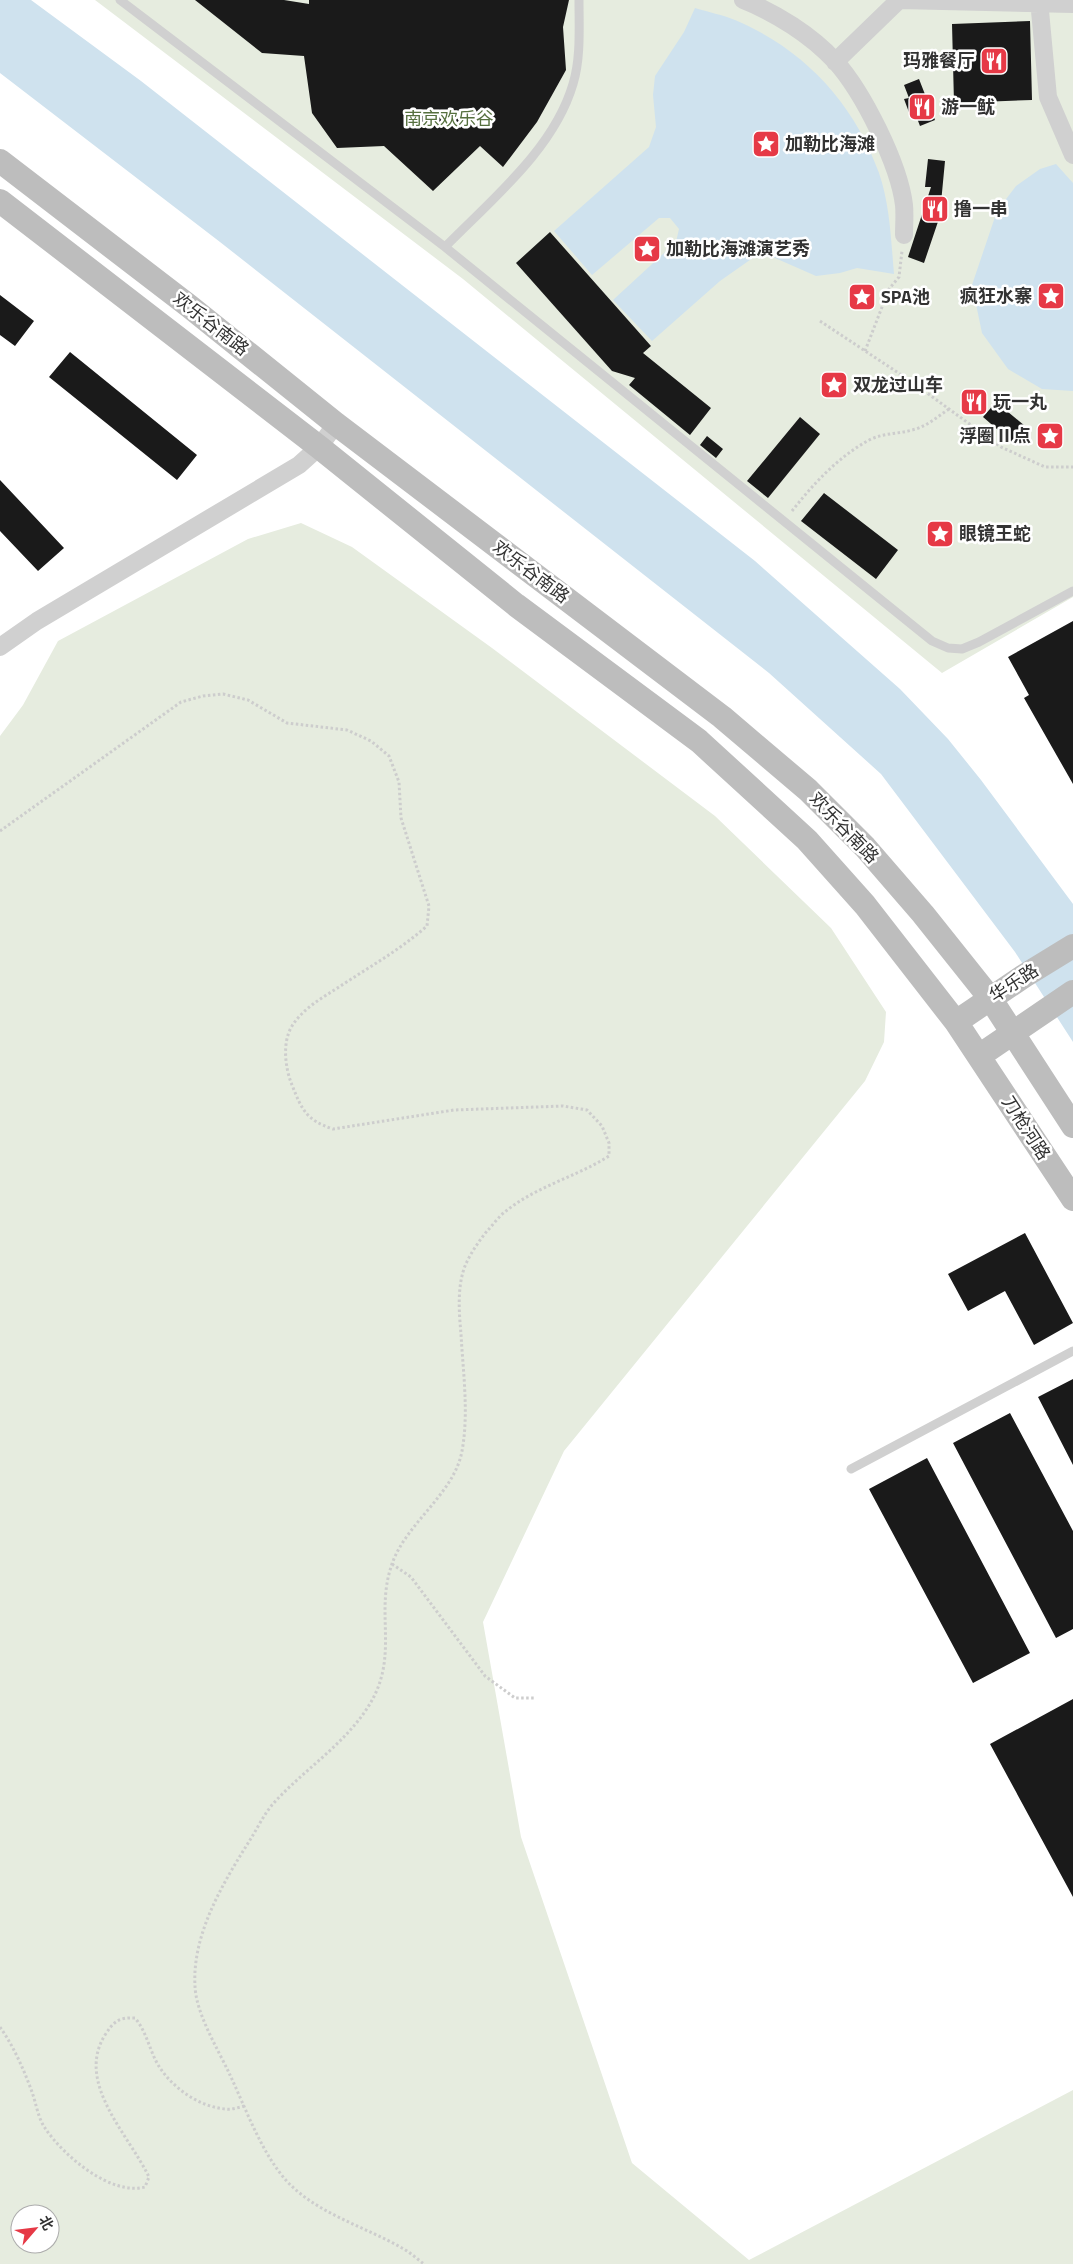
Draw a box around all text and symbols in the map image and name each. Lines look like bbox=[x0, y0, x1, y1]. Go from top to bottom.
restaurant icon: 玛雅餐厅 bbox=[979, 46, 1009, 76]
place label: 玛雅餐厅 bbox=[903, 47, 975, 74]
restaurant icon: 游一鱿 bbox=[907, 92, 937, 122]
place label: 游一鱿 bbox=[941, 93, 995, 120]
park label: 南京欢乐谷 bbox=[404, 105, 494, 132]
place icon: 加勒比海滩 bbox=[751, 129, 781, 159]
place label: 加勒比海滩 bbox=[785, 130, 875, 157]
restaurant icon: 撸一串 bbox=[920, 194, 950, 224]
place label: 撸一串 bbox=[954, 195, 1008, 222]
place icon: 加勒比海滩演艺秀 bbox=[632, 234, 662, 264]
place label: 加勒比海滩演艺秀 bbox=[666, 235, 810, 262]
place icon: 疯狂水寨 bbox=[1036, 281, 1066, 311]
place icon: SPA池 bbox=[847, 282, 877, 312]
place label: 疯狂水寨 bbox=[960, 282, 1032, 309]
place label: SPA池 bbox=[881, 283, 930, 310]
street label: 欢乐谷南路 bbox=[168, 285, 255, 362]
place icon: 双龙过山车 bbox=[819, 370, 849, 400]
place label: 双龙过山车 bbox=[853, 371, 943, 398]
restaurant icon: 玩一丸 bbox=[959, 387, 989, 417]
place label: 玩一丸 bbox=[993, 388, 1047, 415]
place icon: 浮圈Ⅱ点 bbox=[1035, 421, 1065, 451]
place label: 浮圈Ⅱ点 bbox=[959, 422, 1031, 449]
place icon: 眼镜王蛇 bbox=[925, 519, 955, 549]
place label: 眼镜王蛇 bbox=[959, 520, 1031, 547]
street label: 欢乐谷南路 bbox=[487, 534, 575, 609]
street label: 欢乐谷南路 bbox=[803, 786, 885, 869]
street label: 华乐路 bbox=[984, 957, 1044, 1009]
street label: 刀枪河路 bbox=[995, 1090, 1057, 1165]
north arrow bbox=[10, 2204, 60, 2254]
text: 北 bbox=[34, 2212, 59, 2234]

